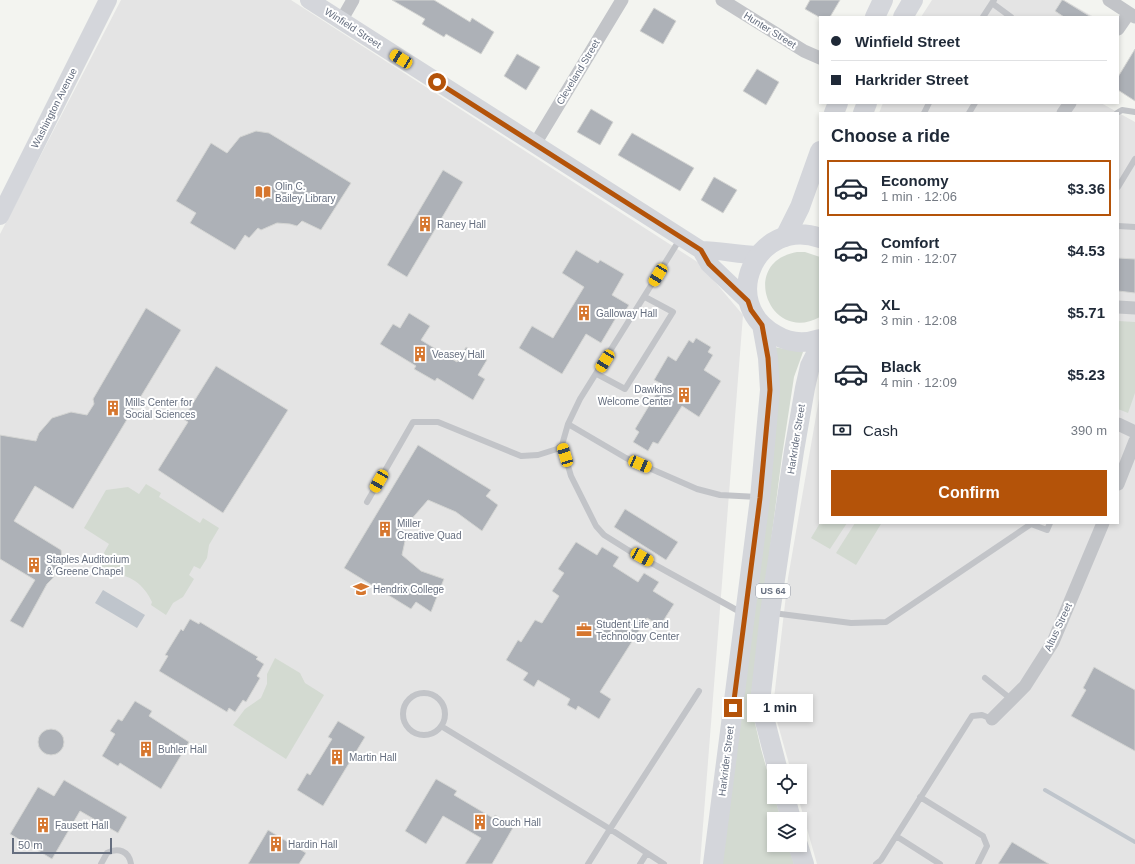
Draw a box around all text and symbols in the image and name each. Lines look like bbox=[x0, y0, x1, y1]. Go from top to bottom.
street label: Winfield Street bbox=[323, 6, 383, 50]
street label: Hunter Street bbox=[742, 10, 798, 51]
text: Winfield Street bbox=[855, 33, 960, 50]
street label: Cleveland Street bbox=[554, 37, 602, 107]
car bbox=[388, 48, 414, 70]
street label: Washington Avenue bbox=[29, 66, 79, 150]
text: Harkrider Street bbox=[855, 71, 968, 88]
route start bbox=[428, 73, 446, 91]
text: Choose a ride bbox=[831, 126, 950, 146]
icon: car bbox=[833, 170, 869, 206]
text: Economy bbox=[881, 172, 949, 189]
text: $3.36 bbox=[1067, 180, 1105, 197]
place label: Olin C. Bailey Library bbox=[275, 181, 336, 204]
library icon: Olin C. Bailey Library bbox=[254, 183, 272, 201]
text: 1 min · 12:06 bbox=[881, 189, 957, 204]
building icon: Raney Hall bbox=[416, 215, 434, 233]
place label: Raney Hall bbox=[437, 219, 486, 230]
icon: car bbox=[833, 232, 869, 268]
text: Comfort bbox=[881, 234, 939, 251]
text: $4.53 bbox=[1067, 242, 1105, 259]
text: 2 min · 12:07 bbox=[881, 251, 957, 266]
car bbox=[647, 262, 669, 288]
icon: car bbox=[833, 294, 869, 330]
text: XL bbox=[881, 296, 900, 313]
building icon: Galloway Hall bbox=[575, 304, 593, 322]
text: $5.71 bbox=[1067, 304, 1105, 321]
place label: Galloway Hall bbox=[596, 308, 657, 319]
text: 3 min · 12:08 bbox=[881, 313, 957, 328]
building icon: Veasey Hall bbox=[411, 345, 429, 363]
car bbox=[594, 348, 616, 374]
place label: Veasey Hall bbox=[432, 349, 485, 360]
icon: car bbox=[833, 356, 869, 392]
text: Black bbox=[881, 358, 921, 375]
text: $5.23 bbox=[1067, 366, 1105, 383]
text: 4 min · 12:09 bbox=[881, 375, 957, 390]
place label: Dawkins Welcome Center bbox=[598, 384, 673, 407]
building icon: Dawkins Welcome Center bbox=[675, 386, 693, 404]
place label: Mills Center for Social Sciences bbox=[125, 397, 196, 420]
building icon: Mills Center for Social Sciences bbox=[104, 399, 122, 417]
street label: Harkrider Street bbox=[785, 403, 807, 475]
icon: cash bbox=[831, 419, 853, 441]
text: Cash bbox=[863, 422, 898, 439]
text: 390 m bbox=[1071, 423, 1107, 438]
car bbox=[556, 442, 574, 468]
car bbox=[627, 454, 653, 474]
car bbox=[368, 468, 390, 494]
button: Confirm bbox=[831, 470, 1107, 516]
place label: Miller Creative Quad bbox=[397, 518, 461, 541]
building icon: Miller Creative Quad bbox=[376, 520, 394, 538]
car bbox=[629, 546, 655, 568]
place label: Staples Auditorium & Greene Chapel bbox=[46, 554, 129, 577]
building icon: Staples Auditorium & Greene Chapel bbox=[25, 556, 43, 574]
school or university icon: Hendrix College bbox=[352, 580, 370, 598]
place label: Hendrix College bbox=[373, 584, 445, 595]
road number: US 64 bbox=[756, 584, 790, 598]
street label: Altus Street bbox=[1042, 601, 1074, 653]
place label: Student Life and Technology Center bbox=[596, 619, 680, 642]
office icon: Student Life and Technology Center bbox=[575, 621, 593, 639]
callout: 1 min bbox=[747, 694, 813, 722]
route end bbox=[724, 699, 742, 717]
text: 1 min bbox=[763, 700, 797, 715]
street label: Harkrider Street bbox=[716, 725, 736, 797]
building icon: Buhler Hall bbox=[137, 740, 155, 758]
place label: Buhler Hall bbox=[158, 744, 207, 755]
building icon: Martin Hall bbox=[328, 748, 346, 766]
place label: Martin Hall bbox=[349, 752, 397, 763]
map controls bbox=[767, 764, 807, 852]
button: locate bbox=[767, 764, 807, 804]
button: layers bbox=[767, 812, 807, 852]
building icon: Couch Hall bbox=[471, 813, 489, 831]
building icon: Fausett Hall bbox=[34, 816, 52, 834]
place label: Couch Hall bbox=[492, 817, 541, 828]
place label: Fausett Hall bbox=[55, 820, 108, 831]
building icon: Hardin Hall bbox=[267, 835, 285, 853]
scale bar bbox=[12, 836, 112, 855]
text: 50 m bbox=[18, 839, 42, 851]
place label: Hardin Hall bbox=[288, 839, 337, 850]

